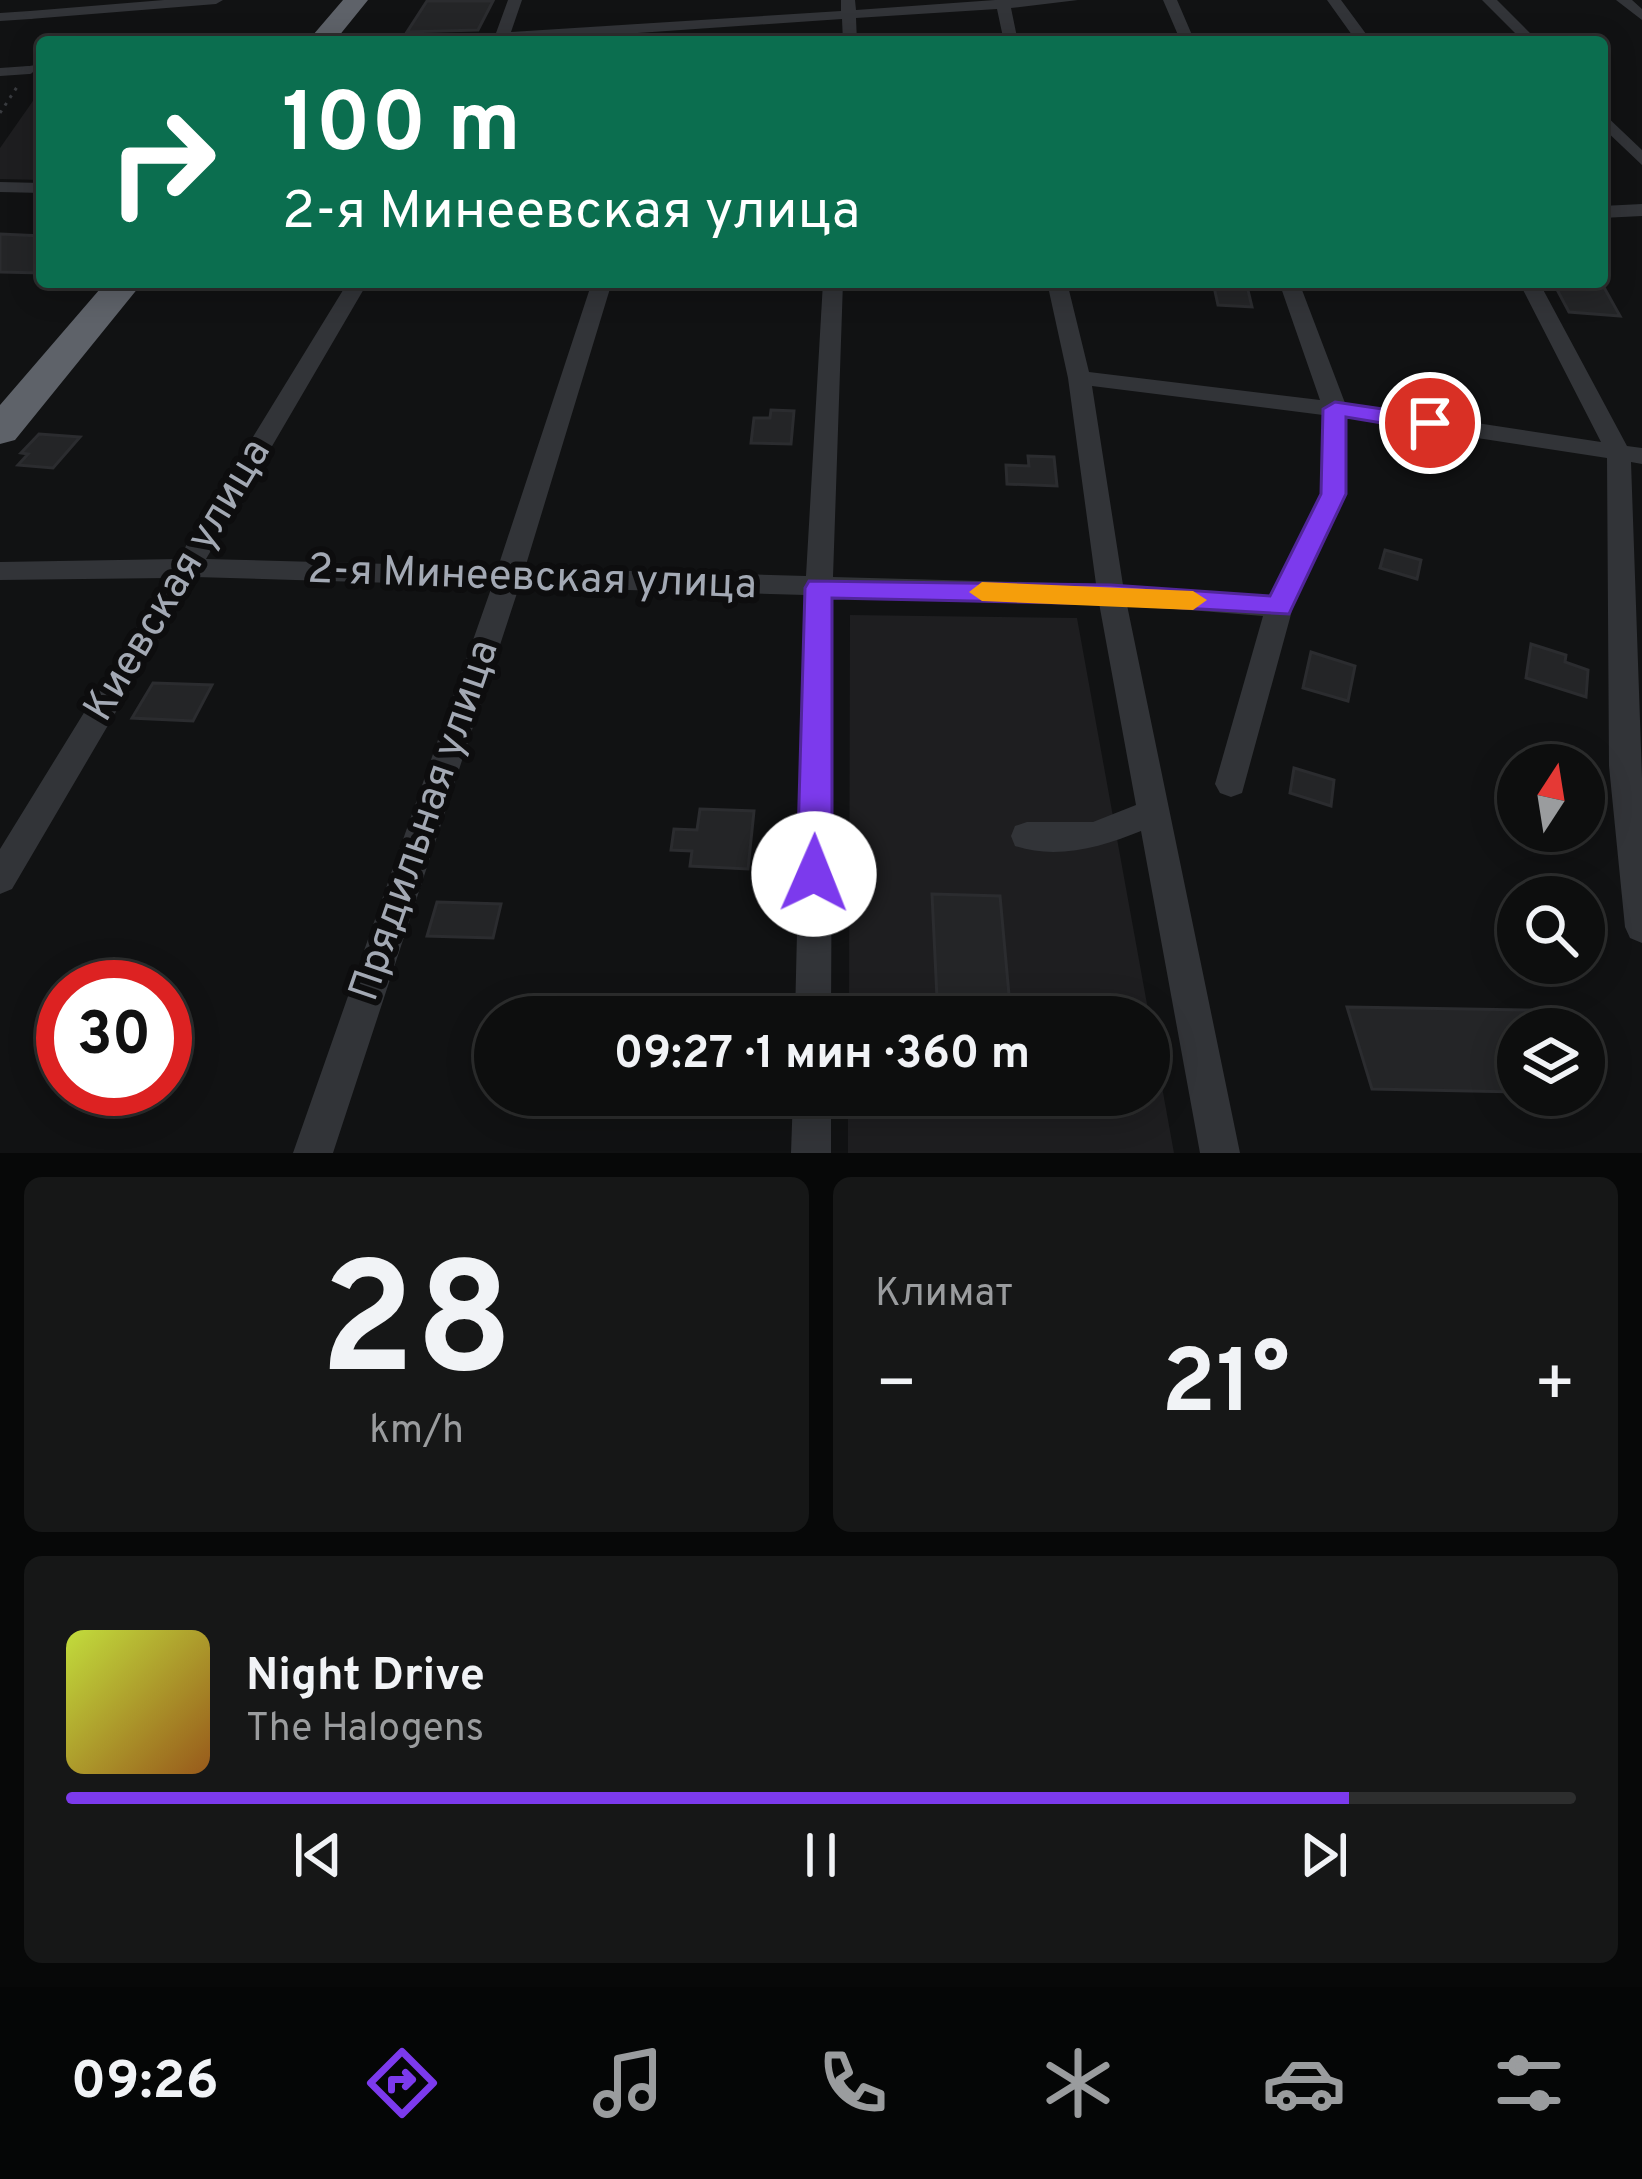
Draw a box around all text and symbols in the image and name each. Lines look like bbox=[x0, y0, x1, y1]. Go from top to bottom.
text: 100 m bbox=[282, 75, 521, 181]
icon: right bbox=[84, 84, 240, 240]
text: 2-я Минеевская улица bbox=[282, 179, 860, 248]
pin bbox=[1379, 372, 1481, 474]
icon: arrive bbox=[1397, 390, 1463, 456]
street label: Киевская улица bbox=[74, 430, 284, 732]
street label: 2-я Минеевская улица bbox=[306, 545, 758, 613]
street label: Прядильная улица bbox=[339, 633, 513, 1009]
north arrow bbox=[1497, 744, 1605, 852]
map controls bbox=[1497, 744, 1605, 1116]
position arrow bbox=[751, 811, 877, 937]
button: search bbox=[1497, 876, 1605, 984]
speed limit sign: 30 bbox=[36, 960, 192, 1116]
button: layers bbox=[1497, 1008, 1605, 1116]
text: 09:27 · 1 мин · 360 m bbox=[614, 1027, 1030, 1084]
text: 28 bbox=[320, 1231, 513, 1429]
text: Климат bbox=[875, 1271, 1013, 1320]
text: 21° bbox=[1161, 1331, 1290, 1444]
text: − bbox=[875, 1346, 918, 1429]
text: + bbox=[1533, 1346, 1576, 1429]
text: km/h bbox=[369, 1408, 464, 1457]
text: Night Drive bbox=[246, 1649, 485, 1706]
text: The Halogens bbox=[246, 1706, 484, 1755]
icon: previous bbox=[285, 1822, 351, 1888]
icon: pause bbox=[788, 1822, 854, 1888]
icon: next bbox=[1291, 1822, 1357, 1888]
icon: directions bbox=[360, 2041, 444, 2125]
icon: music bbox=[586, 2041, 670, 2125]
icon: phone bbox=[811, 2041, 895, 2125]
icon: climate bbox=[1036, 2041, 1120, 2125]
icon: car bbox=[1262, 2041, 1346, 2125]
icon: filters bbox=[1487, 2041, 1571, 2125]
text: 09:26 bbox=[71, 2049, 219, 2118]

